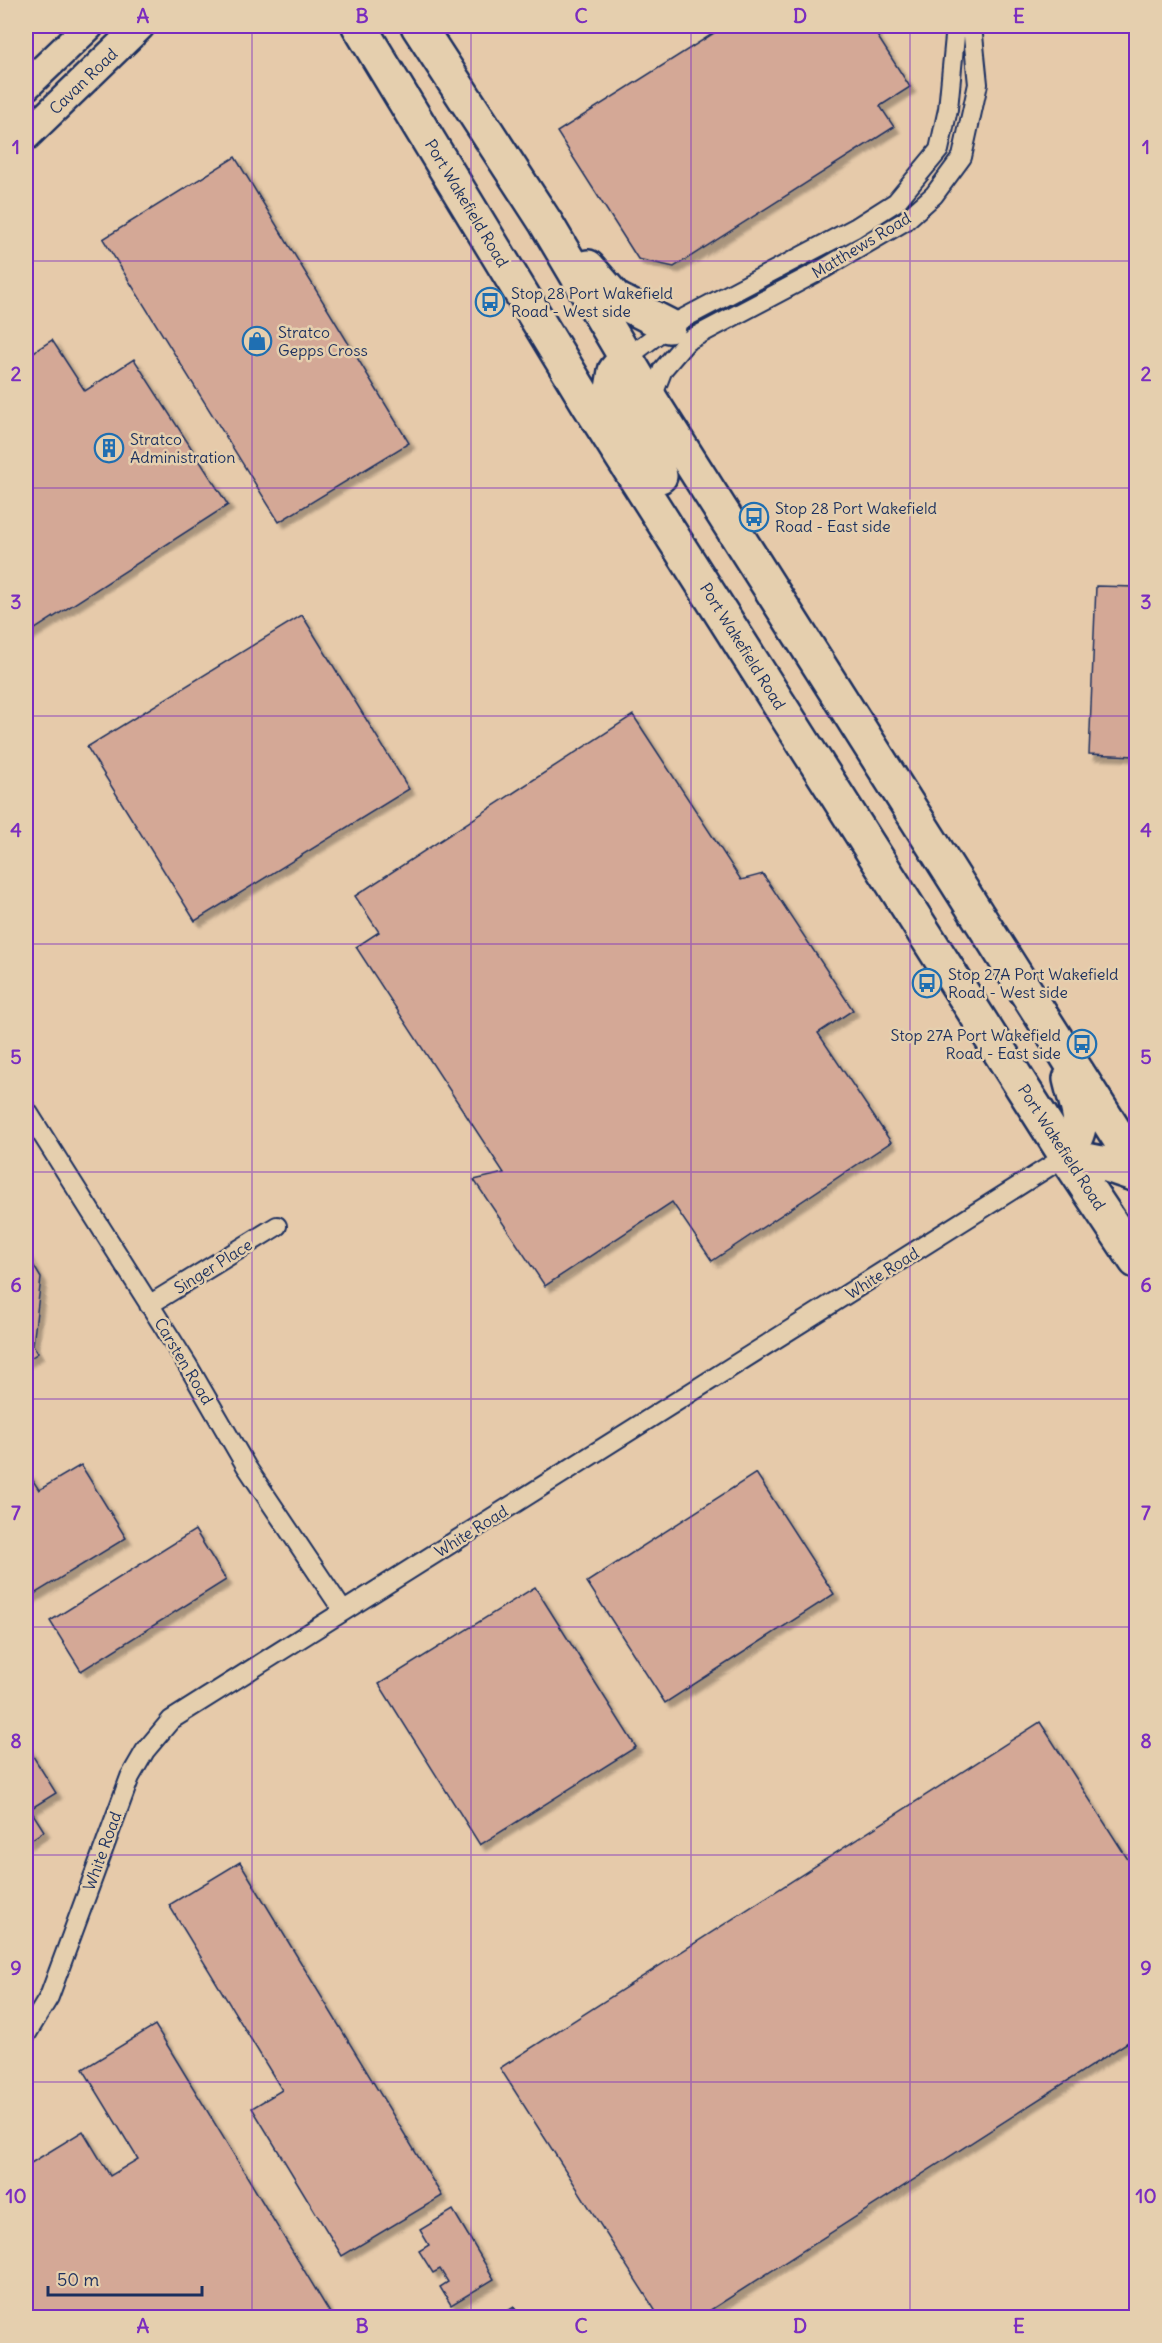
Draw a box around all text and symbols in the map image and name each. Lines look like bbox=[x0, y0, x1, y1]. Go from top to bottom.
text: A bbox=[137, 3, 150, 28]
text: B bbox=[355, 3, 369, 28]
text: C bbox=[574, 3, 588, 28]
text: D bbox=[793, 3, 807, 28]
text: E bbox=[1013, 3, 1025, 28]
street label: Cavan Road bbox=[45, 44, 121, 118]
text: 1 bbox=[12, 134, 20, 159]
text: 1 bbox=[1142, 134, 1150, 159]
street label: Port Wakefield Road bbox=[421, 135, 513, 271]
street label: Matthews Road bbox=[808, 208, 914, 282]
place label: Stop 28 Port Wakefield Road - West side bbox=[511, 283, 673, 321]
bus stop icon: Stop 28 Port Wakefield Road - West side bbox=[474, 286, 506, 318]
place label: Stratco Gepps Cross bbox=[278, 322, 368, 360]
shop icon: Stratco Gepps Cross bbox=[241, 325, 273, 357]
text: 2 bbox=[11, 361, 22, 386]
text: 2 bbox=[1141, 361, 1152, 386]
place label: Stratco Administration bbox=[130, 429, 236, 467]
building icon: Stratco Administration bbox=[93, 432, 125, 464]
place label: Stop 28 Port Wakefield Road - East side bbox=[775, 498, 937, 536]
bus stop icon: Stop 28 Port Wakefield Road - East side bbox=[738, 501, 770, 533]
street label: Port Wakefield Road bbox=[696, 579, 790, 713]
text: 3 bbox=[10, 589, 22, 614]
text: 3 bbox=[1140, 589, 1152, 614]
text: 4 bbox=[10, 817, 22, 842]
text: 4 bbox=[1140, 817, 1152, 842]
place label: Stop 27A Port Wakefield Road - West side bbox=[948, 964, 1118, 1002]
bus stop icon: Stop 27A Port Wakefield Road - West side bbox=[911, 967, 943, 999]
place label: Stop 27A Port Wakefield Road - East side bbox=[891, 1025, 1061, 1063]
bus stop icon: Stop 27A Port Wakefield Road - East side bbox=[1066, 1028, 1098, 1060]
text: 5 bbox=[10, 1044, 22, 1069]
text: 5 bbox=[1140, 1044, 1152, 1069]
street label: Port Wakefield Road bbox=[1014, 1081, 1110, 1213]
street label: Singer Place bbox=[170, 1234, 256, 1298]
street label: White Road bbox=[842, 1243, 922, 1303]
text: 6 bbox=[10, 1272, 22, 1297]
text: 6 bbox=[1140, 1272, 1152, 1297]
street label: Carsten Road bbox=[150, 1314, 218, 1408]
text: 7 bbox=[11, 1500, 21, 1525]
text: 7 bbox=[1141, 1500, 1151, 1525]
street label: White Road bbox=[431, 1501, 511, 1561]
text: 8 bbox=[10, 1728, 22, 1753]
text: 8 bbox=[1140, 1728, 1152, 1753]
street label: White Road bbox=[78, 1809, 126, 1893]
text: 9 bbox=[10, 1955, 22, 1980]
text: 9 bbox=[1140, 1955, 1152, 1980]
text: 10 bbox=[5, 2183, 27, 2208]
text: 10 bbox=[1135, 2183, 1157, 2208]
scale bar bbox=[48, 2259, 202, 2297]
text: 50 m bbox=[57, 2268, 99, 2291]
text: A bbox=[137, 2313, 150, 2338]
text: B bbox=[355, 2313, 369, 2338]
text: C bbox=[574, 2313, 588, 2338]
text: D bbox=[793, 2313, 807, 2338]
text: E bbox=[1013, 2313, 1025, 2338]

